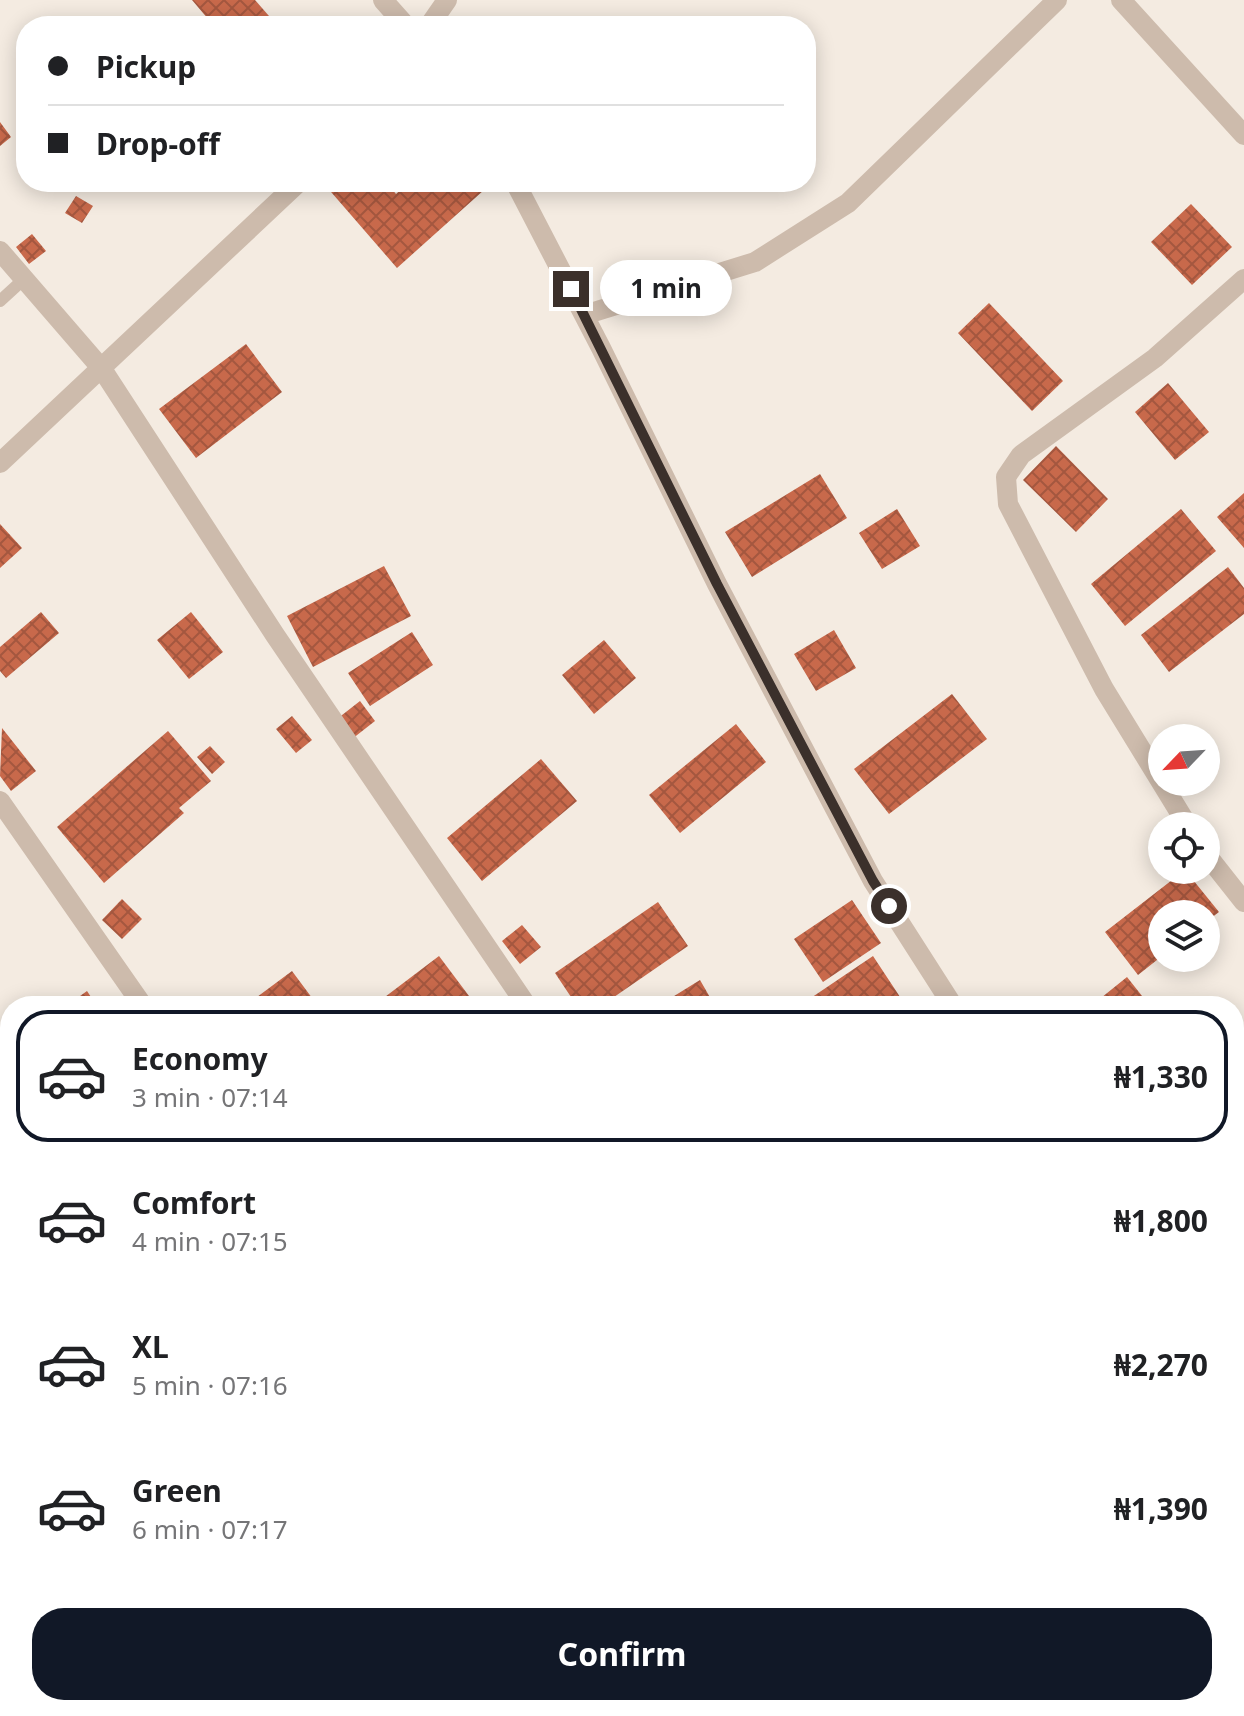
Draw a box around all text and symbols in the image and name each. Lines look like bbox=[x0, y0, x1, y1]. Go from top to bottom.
text: Pickup bbox=[96, 46, 196, 87]
text: Drop-off bbox=[96, 123, 220, 164]
callout: 1 min bbox=[599, 261, 731, 317]
text: 1 min bbox=[630, 270, 702, 306]
route end bbox=[553, 271, 589, 307]
north arrow bbox=[1148, 724, 1220, 796]
map controls bbox=[1148, 724, 1220, 972]
button: locate bbox=[1148, 812, 1220, 884]
route start bbox=[871, 888, 907, 924]
button: layers bbox=[1148, 900, 1220, 972]
text: Economy bbox=[132, 1038, 268, 1079]
icon: car bbox=[36, 1040, 108, 1112]
text: ₦1,330 bbox=[1114, 1056, 1208, 1097]
text: 3 min · 07:14 bbox=[132, 1079, 288, 1115]
text: Comfort bbox=[132, 1182, 256, 1223]
icon: car bbox=[36, 1184, 108, 1256]
text: ₦1,800 bbox=[1114, 1200, 1208, 1241]
text: 4 min · 07:15 bbox=[132, 1223, 288, 1259]
text: XL bbox=[132, 1326, 169, 1367]
icon: car bbox=[36, 1328, 108, 1400]
text: ₦2,270 bbox=[1114, 1344, 1208, 1385]
text: 5 min · 07:16 bbox=[132, 1367, 288, 1403]
text: Green bbox=[132, 1470, 222, 1511]
icon: car bbox=[36, 1472, 108, 1544]
text: ₦1,390 bbox=[1114, 1488, 1208, 1529]
text: 6 min · 07:17 bbox=[132, 1511, 288, 1547]
button: Confirm bbox=[32, 1608, 1212, 1700]

